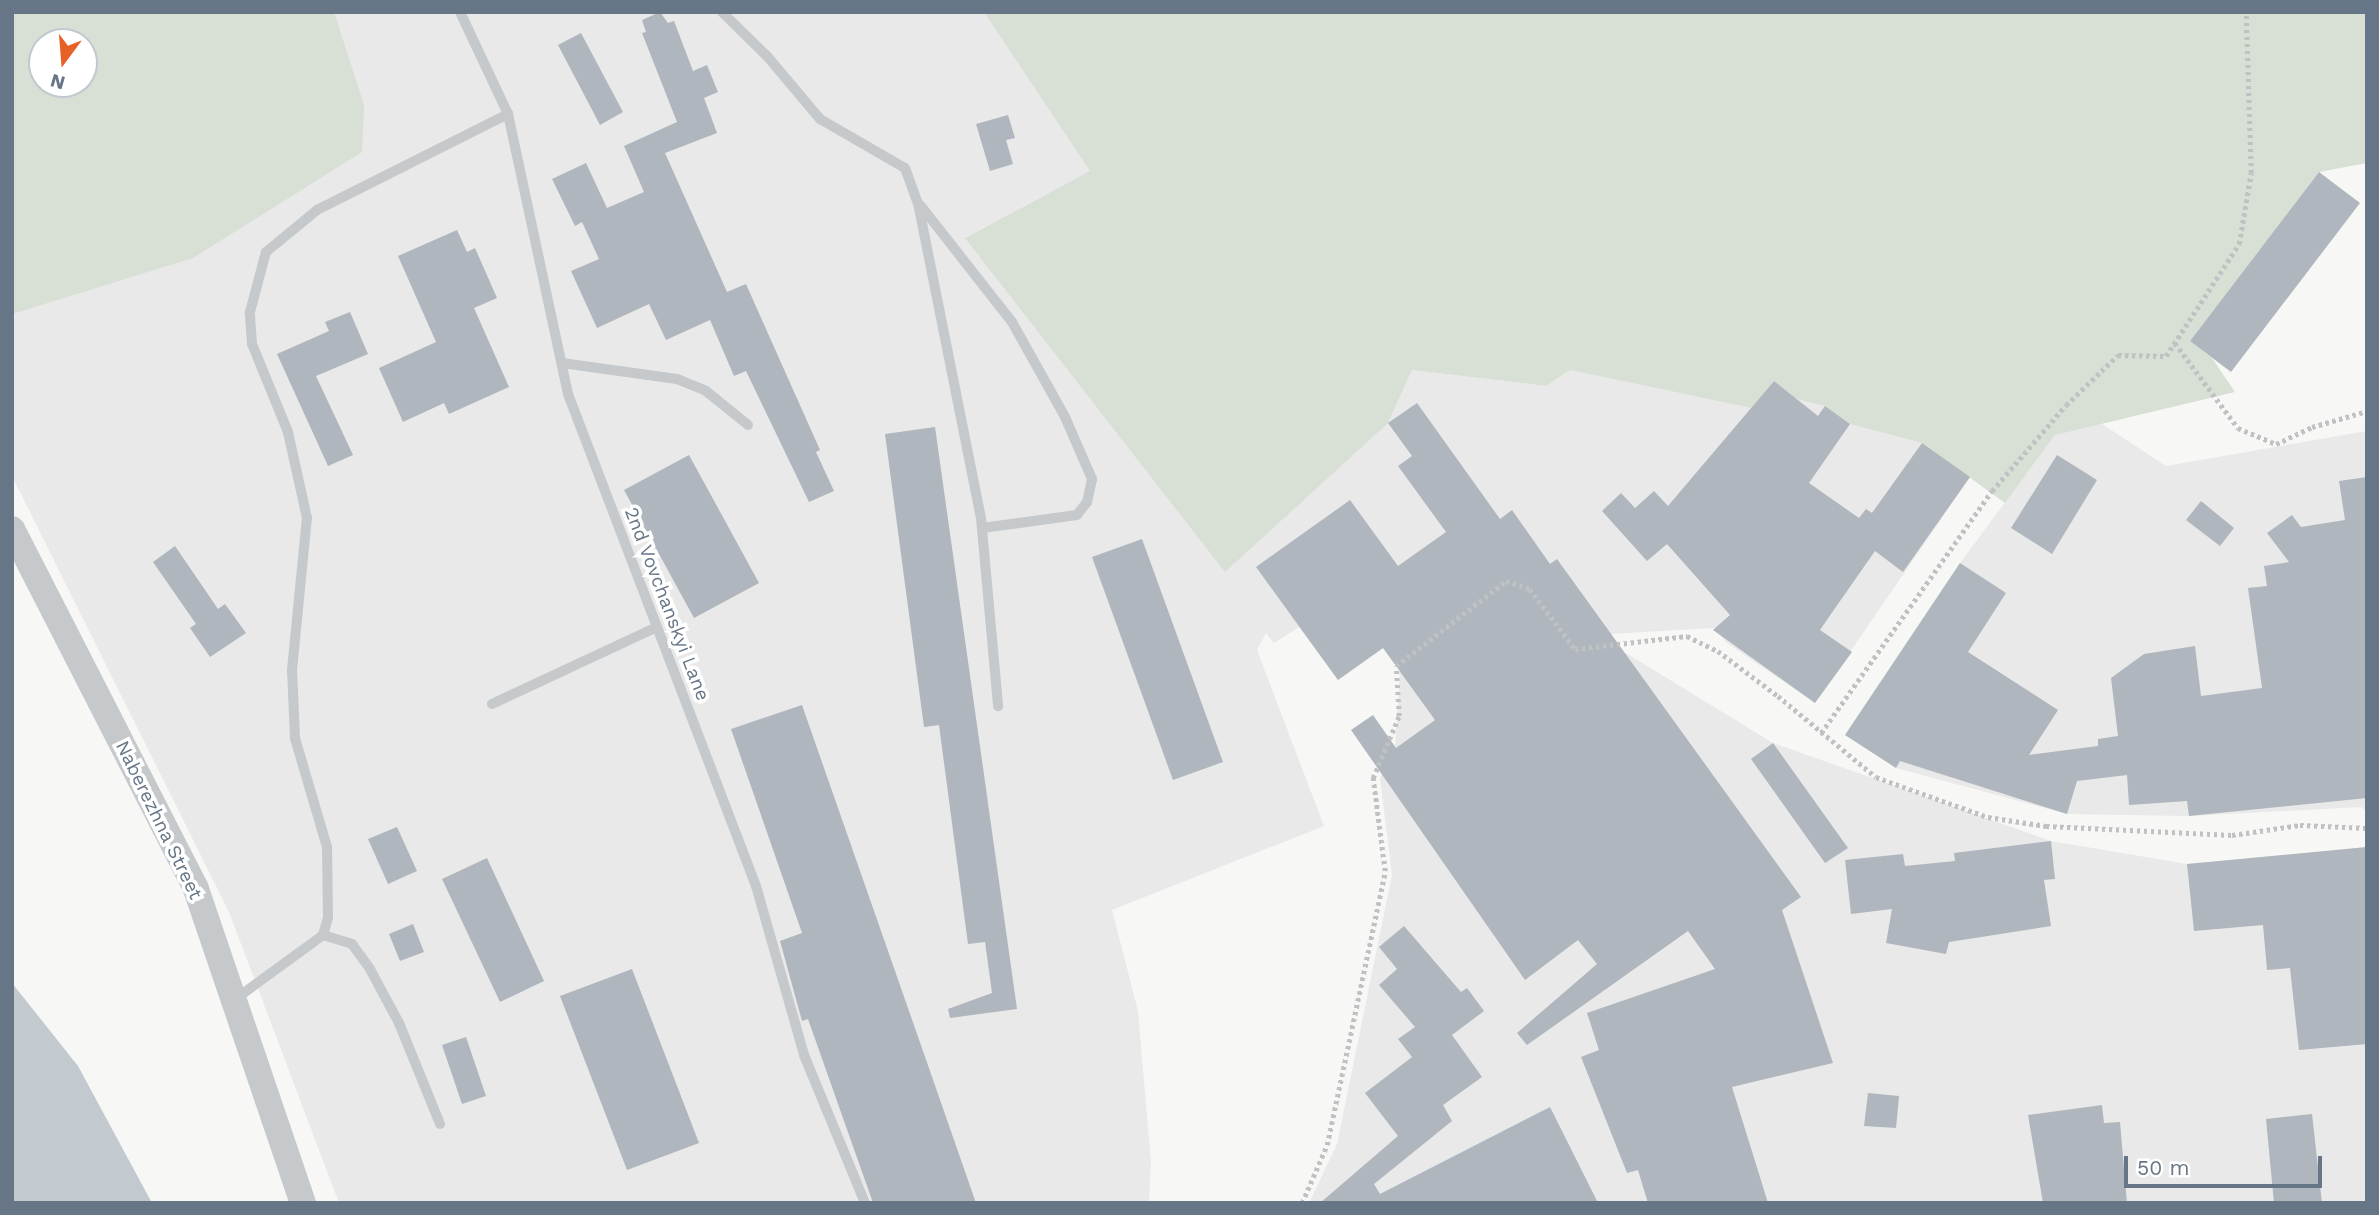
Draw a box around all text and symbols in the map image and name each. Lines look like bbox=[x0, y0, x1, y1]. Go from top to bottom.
north arrow bbox=[28, 28, 98, 98]
text: N bbox=[48, 69, 68, 95]
street label: 2nd Vovchanskyi Lane bbox=[619, 504, 715, 704]
street label: Naberezhna Street bbox=[111, 737, 207, 903]
scale bar bbox=[2127, 1142, 2325, 1186]
text: 50 m bbox=[2137, 1155, 2189, 1180]

